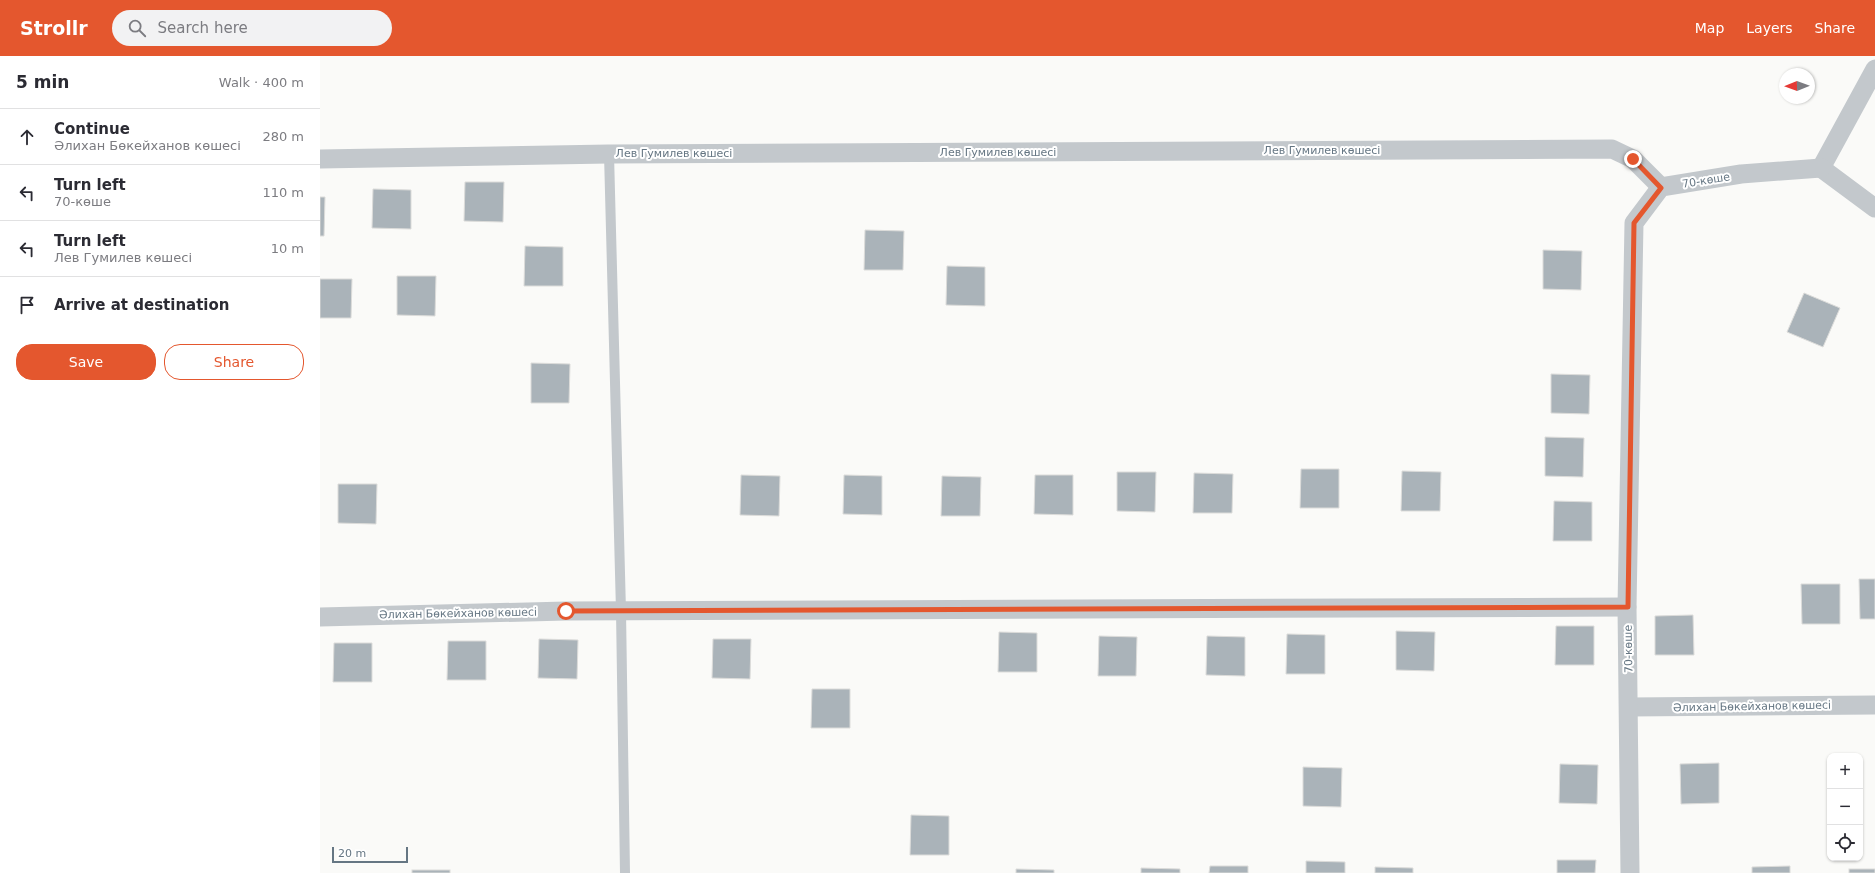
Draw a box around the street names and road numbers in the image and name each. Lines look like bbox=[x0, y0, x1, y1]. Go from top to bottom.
street label: Лев Гумилев көшесі bbox=[1264, 144, 1380, 157]
street label: Лев Гумилев көшесі bbox=[940, 146, 1056, 159]
street label: Лев Гумилев көшесі bbox=[616, 147, 732, 160]
street label: 70-көше bbox=[1681, 170, 1731, 191]
street label: Әлихан Бөкейханов көшесі bbox=[379, 606, 537, 621]
street label: 70-көше bbox=[1622, 625, 1635, 673]
street label: Әлихан Бөкейханов көшесі bbox=[1673, 699, 1831, 714]

